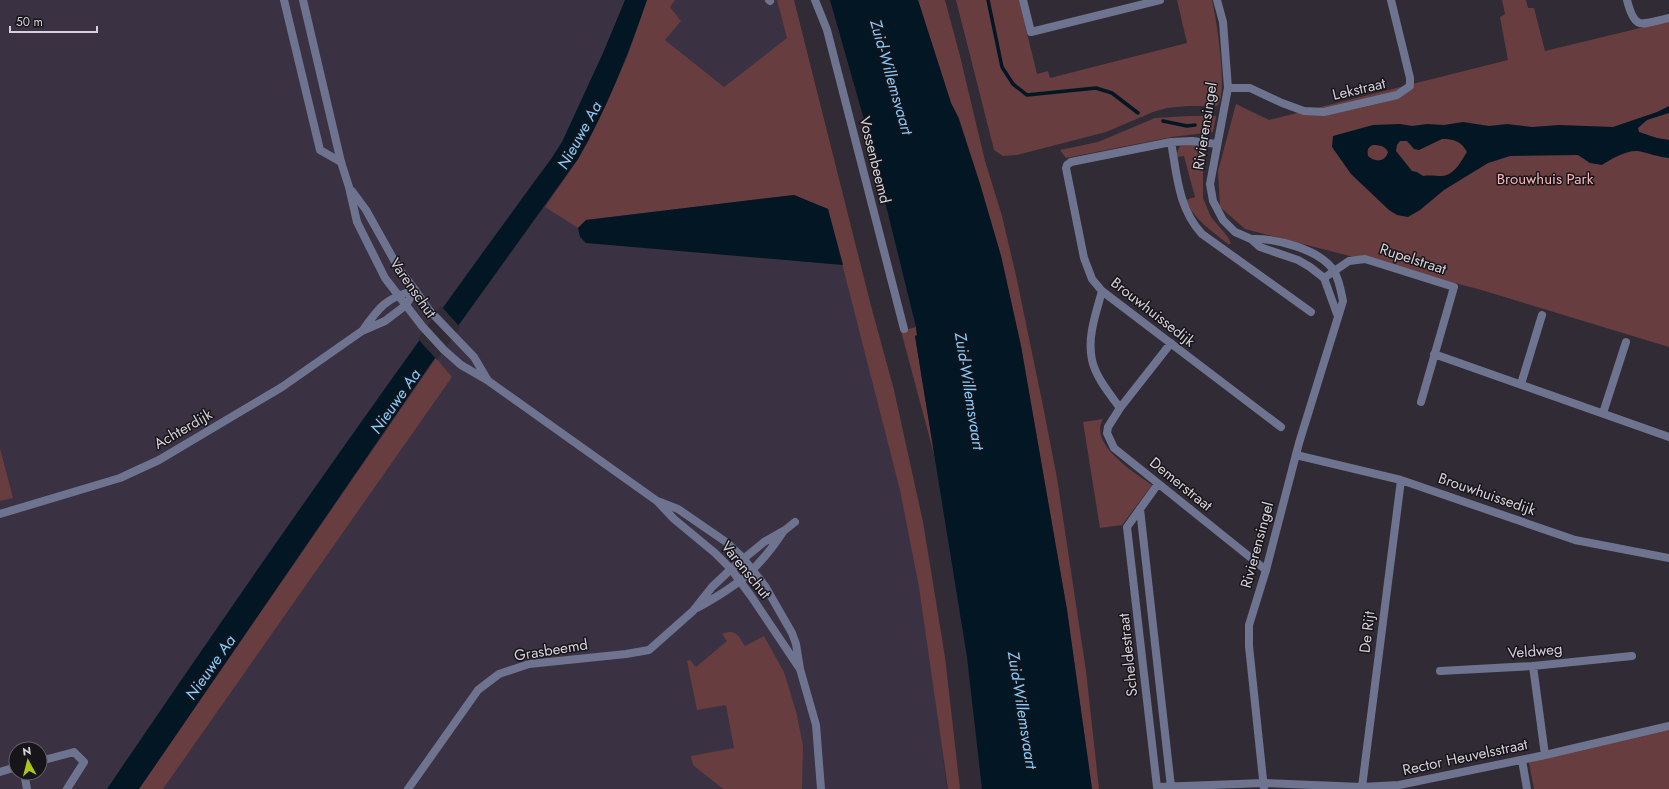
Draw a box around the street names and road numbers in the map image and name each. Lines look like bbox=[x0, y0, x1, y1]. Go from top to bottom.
street label: Lekstraat bbox=[1330, 72, 1388, 106]
street label: Rivierensingel bbox=[1187, 81, 1223, 171]
street label: Vossenbeemd bbox=[854, 114, 896, 206]
street label: Rupelstraat bbox=[1377, 238, 1450, 280]
street label: Varenschut bbox=[384, 254, 442, 323]
street label: Brouwhuissedijk bbox=[1106, 272, 1200, 352]
street label: Achterdijk bbox=[150, 403, 217, 455]
street label: Demerstraat bbox=[1145, 452, 1217, 516]
street label: Brouwhuissedijk bbox=[1435, 467, 1539, 521]
street label: Rivierensingel bbox=[1235, 499, 1279, 591]
street label: Varenschut bbox=[716, 536, 776, 604]
street label: De Rijt bbox=[1354, 609, 1381, 654]
street label: Scheldestraat bbox=[1113, 612, 1143, 698]
street label: Grasbeemd bbox=[513, 633, 589, 667]
street label: Veldweg bbox=[1507, 638, 1563, 664]
street label: Rector Heuvelsstraat bbox=[1400, 733, 1530, 781]

